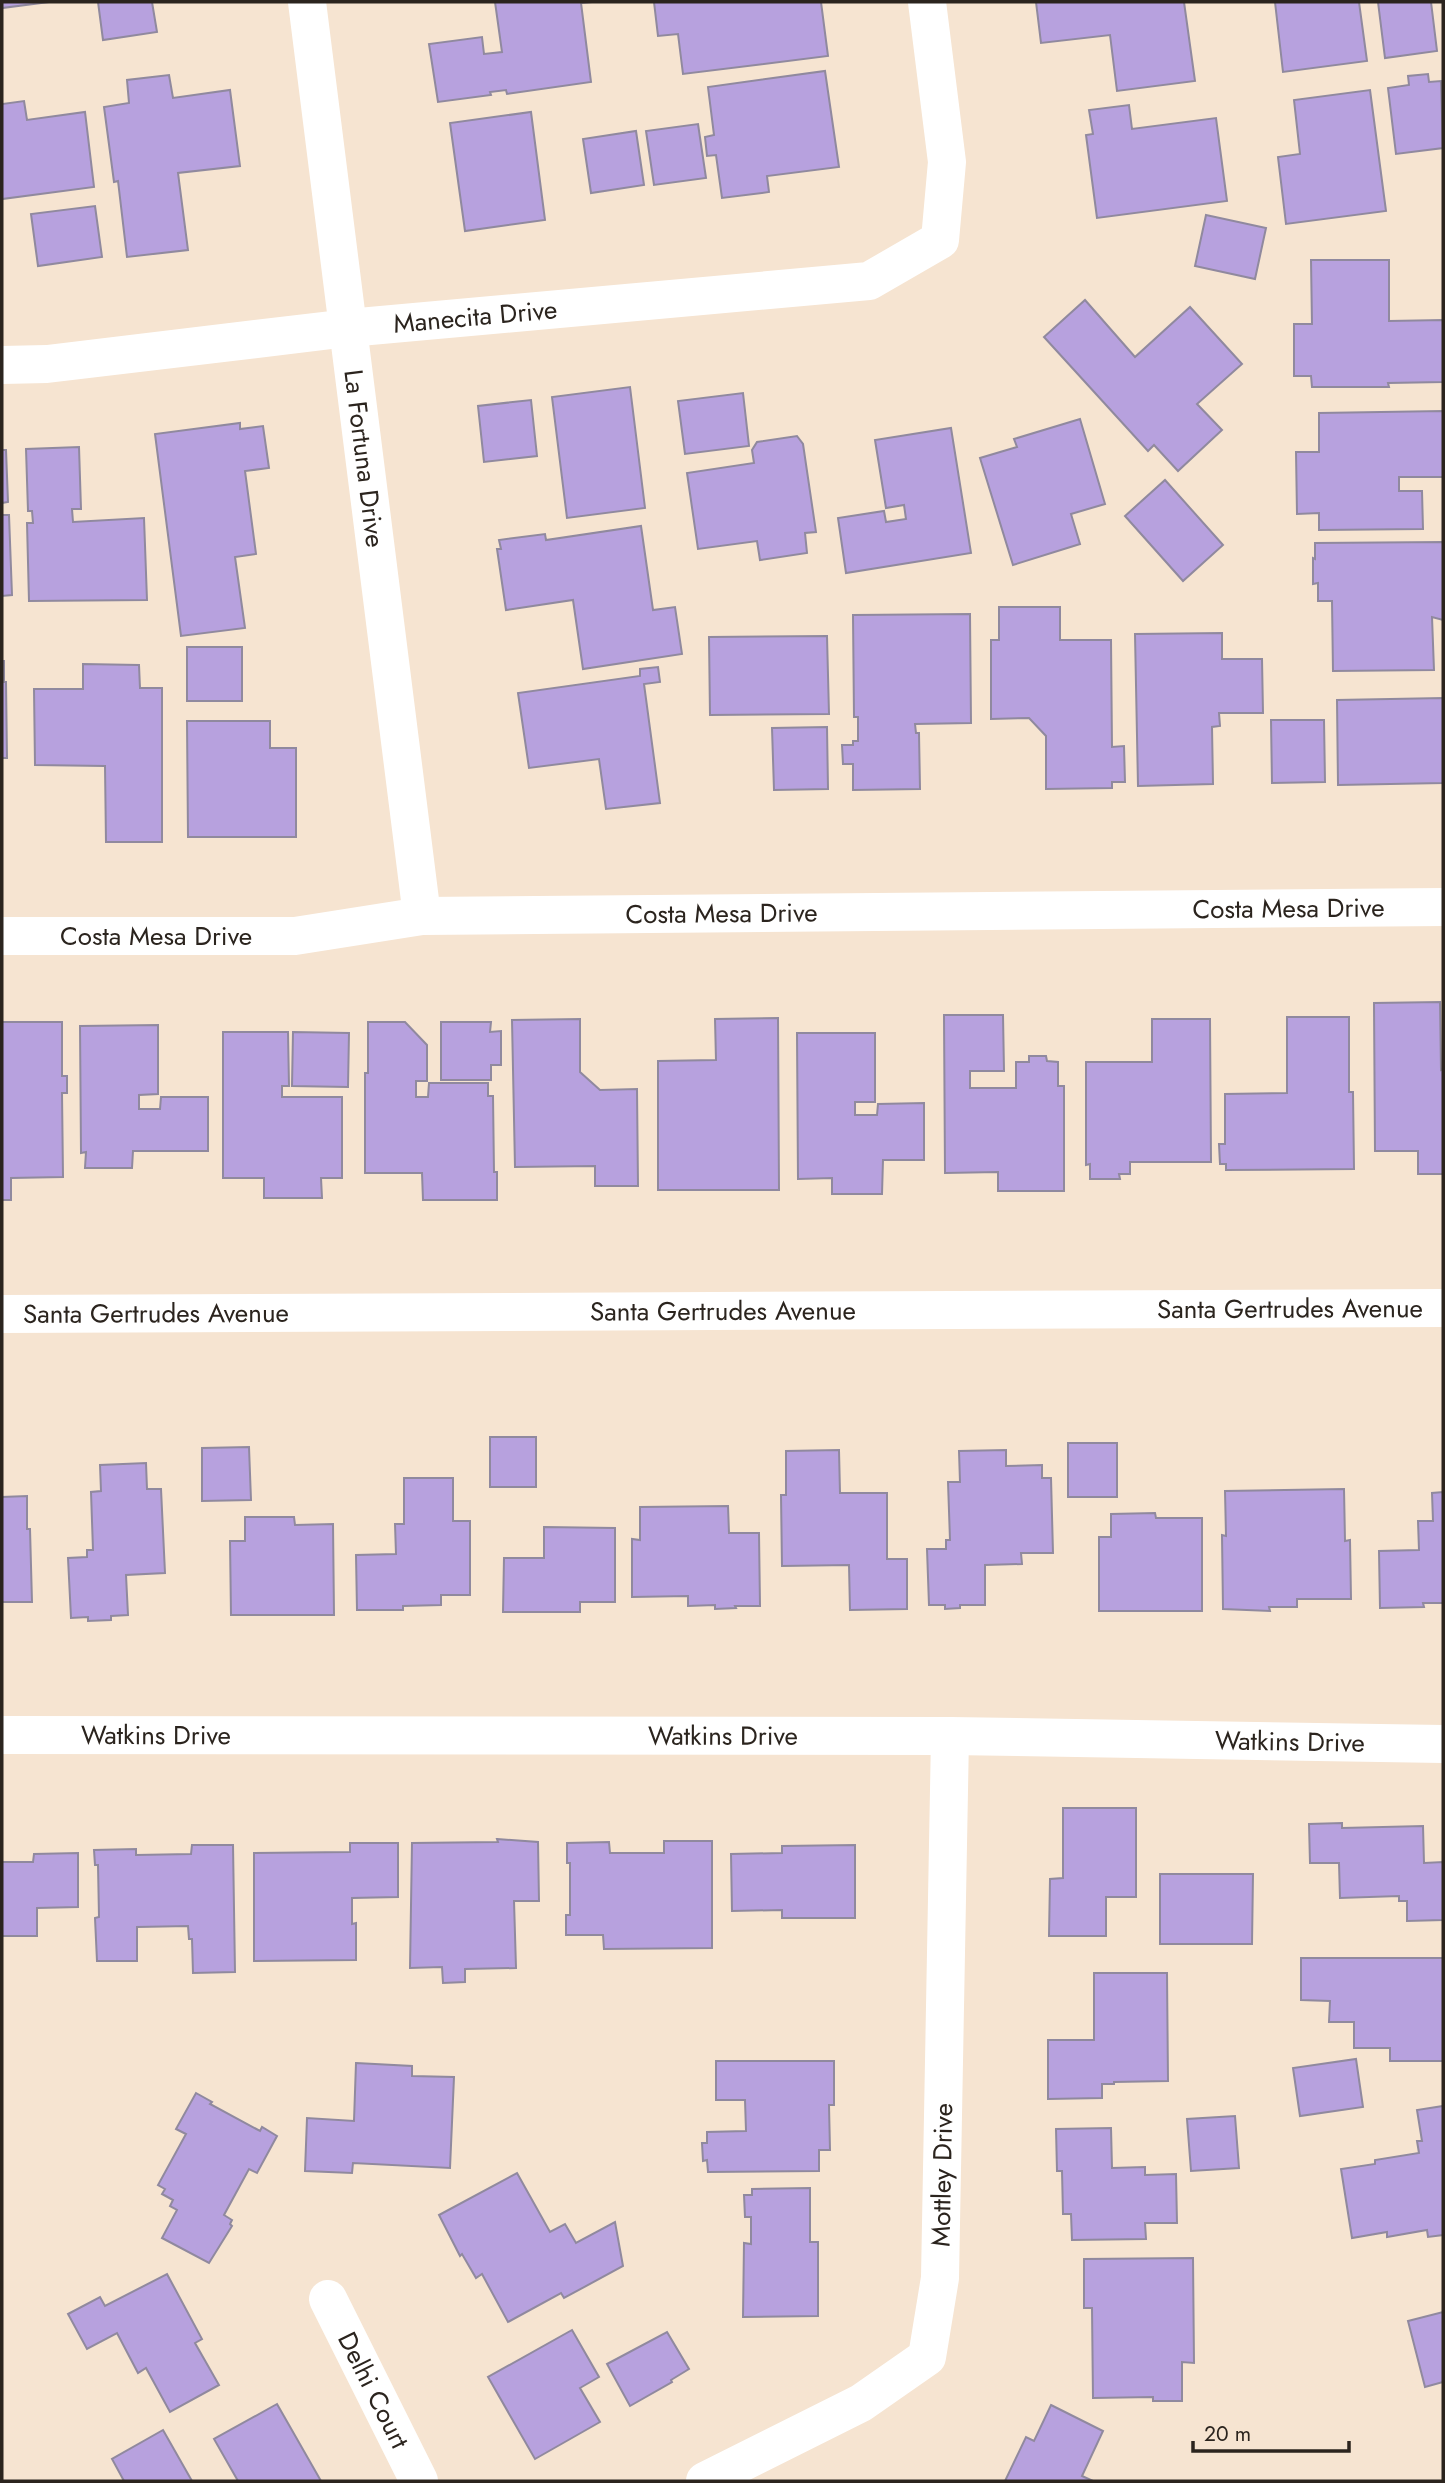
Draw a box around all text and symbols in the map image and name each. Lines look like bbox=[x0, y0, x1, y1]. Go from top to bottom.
street label: Manecita Drive bbox=[392, 290, 559, 343]
street label: La Fortuna Drive bbox=[334, 367, 394, 550]
street label: Costa Mesa Drive bbox=[1192, 889, 1385, 928]
street label: Costa Mesa Drive bbox=[625, 894, 818, 933]
street label: Costa Mesa Drive bbox=[60, 917, 252, 955]
street label: Santa Gertrudes Avenue bbox=[1157, 1289, 1423, 1328]
street label: Santa Gertrudes Avenue bbox=[590, 1291, 856, 1331]
street label: Santa Gertrudes Avenue bbox=[23, 1294, 289, 1333]
street label: Watkins Drive bbox=[81, 1716, 231, 1754]
street label: Watkins Drive bbox=[648, 1717, 798, 1755]
street label: Watkins Drive bbox=[1215, 1721, 1365, 1762]
street label: Mottley Drive bbox=[922, 2103, 962, 2247]
street label: Delhi Court bbox=[328, 2325, 419, 2456]
scale bar bbox=[1193, 2410, 1349, 2454]
text: 20 m bbox=[1204, 2419, 1251, 2449]

